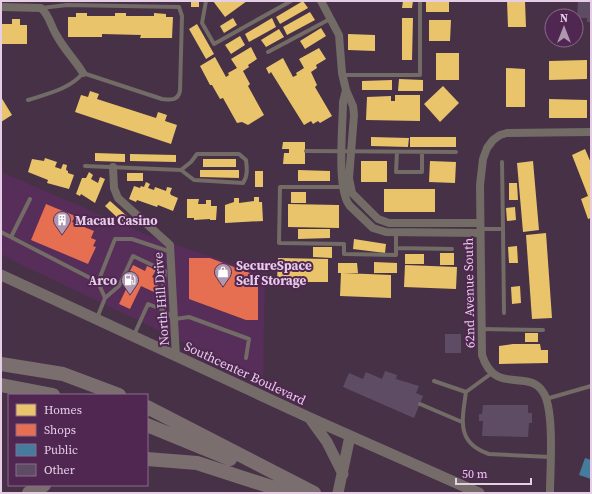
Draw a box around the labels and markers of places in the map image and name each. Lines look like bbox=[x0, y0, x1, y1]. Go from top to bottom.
building icon: Macau Casino bbox=[52, 210, 72, 235]
place label: Macau Casino bbox=[75, 212, 158, 229]
place label: SecureSpace Self Storage bbox=[236, 257, 312, 289]
shop icon: SecureSpace Self Storage bbox=[213, 262, 233, 287]
fuel station icon: Arco bbox=[120, 270, 140, 295]
place label: Arco bbox=[88, 272, 117, 289]

